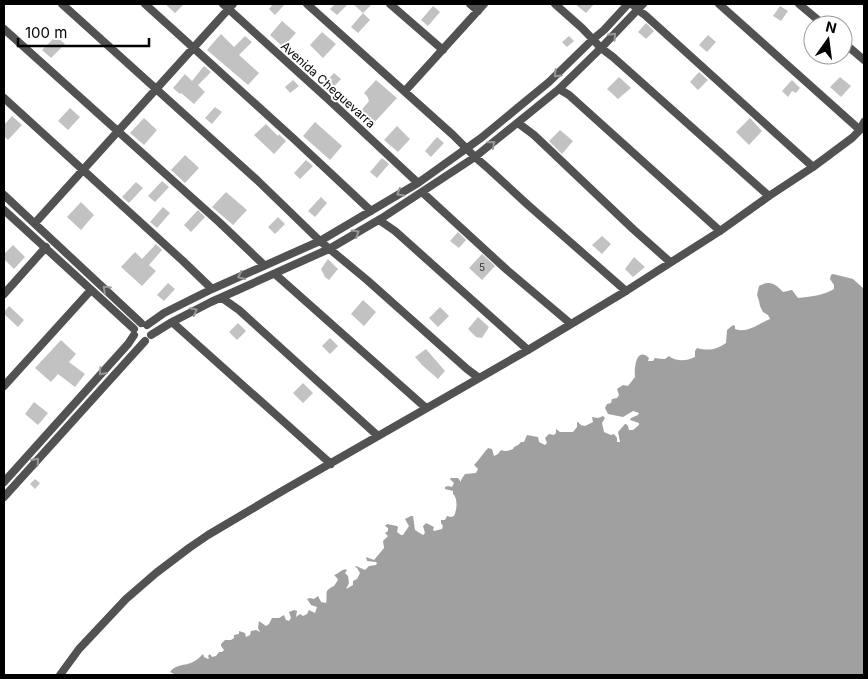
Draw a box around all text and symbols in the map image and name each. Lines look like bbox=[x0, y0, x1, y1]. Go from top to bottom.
scale bar bbox=[18, 15, 149, 47]
north arrow bbox=[803, 15, 853, 65]
text: N bbox=[824, 17, 838, 36]
text: 100 m bbox=[25, 23, 67, 42]
one-way arrow bbox=[607, 32, 616, 41]
street label: Avenida Cheguevarra bbox=[278, 38, 379, 131]
one-way arrow bbox=[554, 68, 563, 77]
one-way arrow bbox=[486, 140, 495, 149]
one-way arrow bbox=[397, 187, 406, 197]
one-way arrow bbox=[351, 229, 360, 239]
house number: 5 bbox=[479, 261, 485, 273]
one-way arrow bbox=[237, 269, 246, 280]
one-way arrow bbox=[103, 286, 112, 295]
one-way arrow bbox=[189, 307, 198, 317]
one-way arrow bbox=[99, 367, 108, 376]
one-way arrow bbox=[31, 458, 40, 467]

